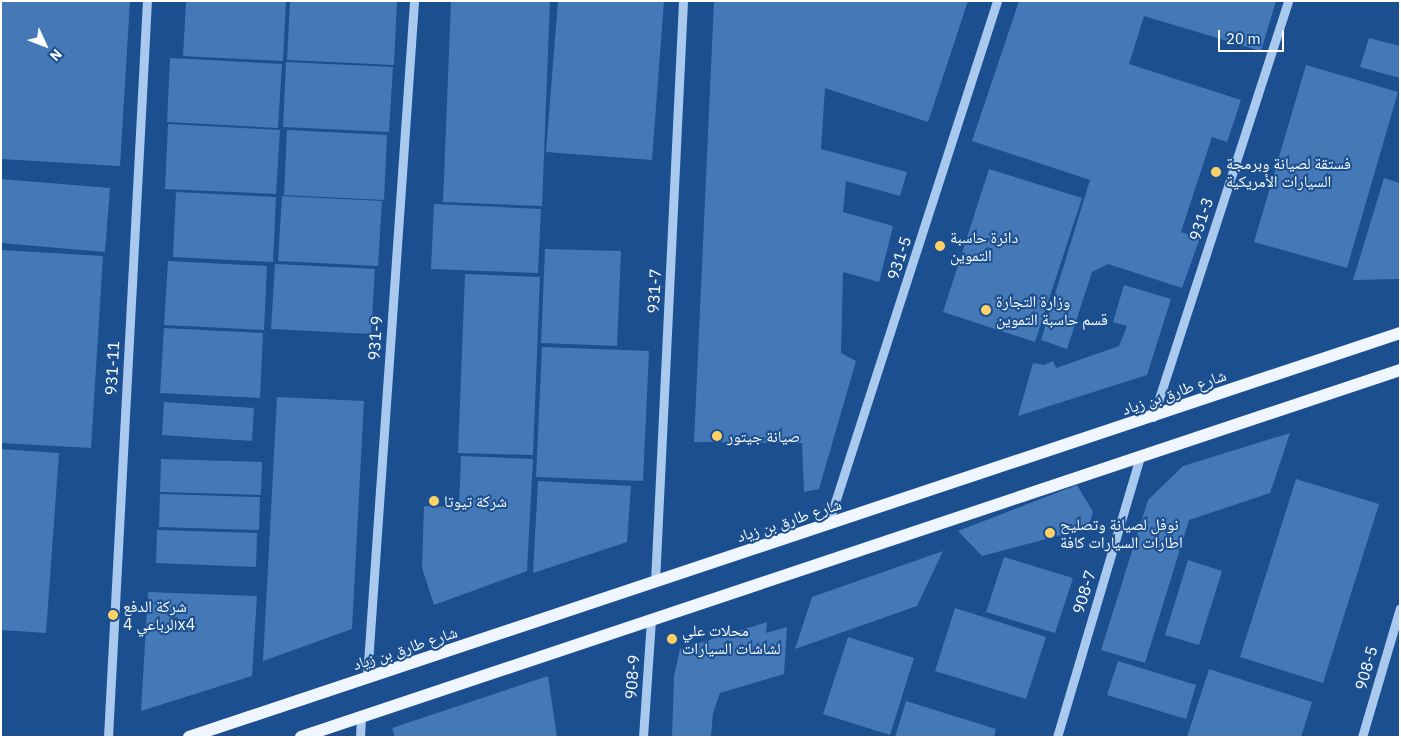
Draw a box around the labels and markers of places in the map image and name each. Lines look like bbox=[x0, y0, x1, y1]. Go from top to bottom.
place label: فستقة لصيانة وبرمجة السيارات الأمريكية bbox=[1226, 153, 1351, 191]
marker: فستقة لصيانة وبرمجة السيارات الأمريكية bbox=[1210, 166, 1222, 178]
place label: دائرة حاسبة التموين bbox=[950, 227, 1018, 265]
marker: دائرة حاسبة التموين bbox=[934, 240, 946, 252]
place label: وزارة التجارة قسم حاسبة التموين bbox=[996, 291, 1108, 329]
marker: وزارة التجارة قسم حاسبة التموين bbox=[980, 304, 992, 316]
place label: صيانة جيتور bbox=[727, 426, 800, 446]
marker: صيانة جيتور bbox=[711, 430, 723, 442]
place label: شركة تيوتا bbox=[444, 491, 507, 511]
marker: شركة تيوتا bbox=[428, 495, 440, 507]
place label: نوفل لصيانة وتصليح اطارات السيارات كافة bbox=[1060, 514, 1183, 552]
marker: نوفل لصيانة وتصليح اطارات السيارات كافة bbox=[1044, 527, 1056, 539]
place label: شركة الدفع الرباعي 4x4 bbox=[123, 596, 195, 634]
marker: شركة الدفع الرباعي 4x4 bbox=[107, 609, 119, 621]
place label: محلات علي لشاشات السيارات bbox=[682, 620, 781, 658]
marker: محلات علي لشاشات السيارات bbox=[666, 633, 678, 645]

